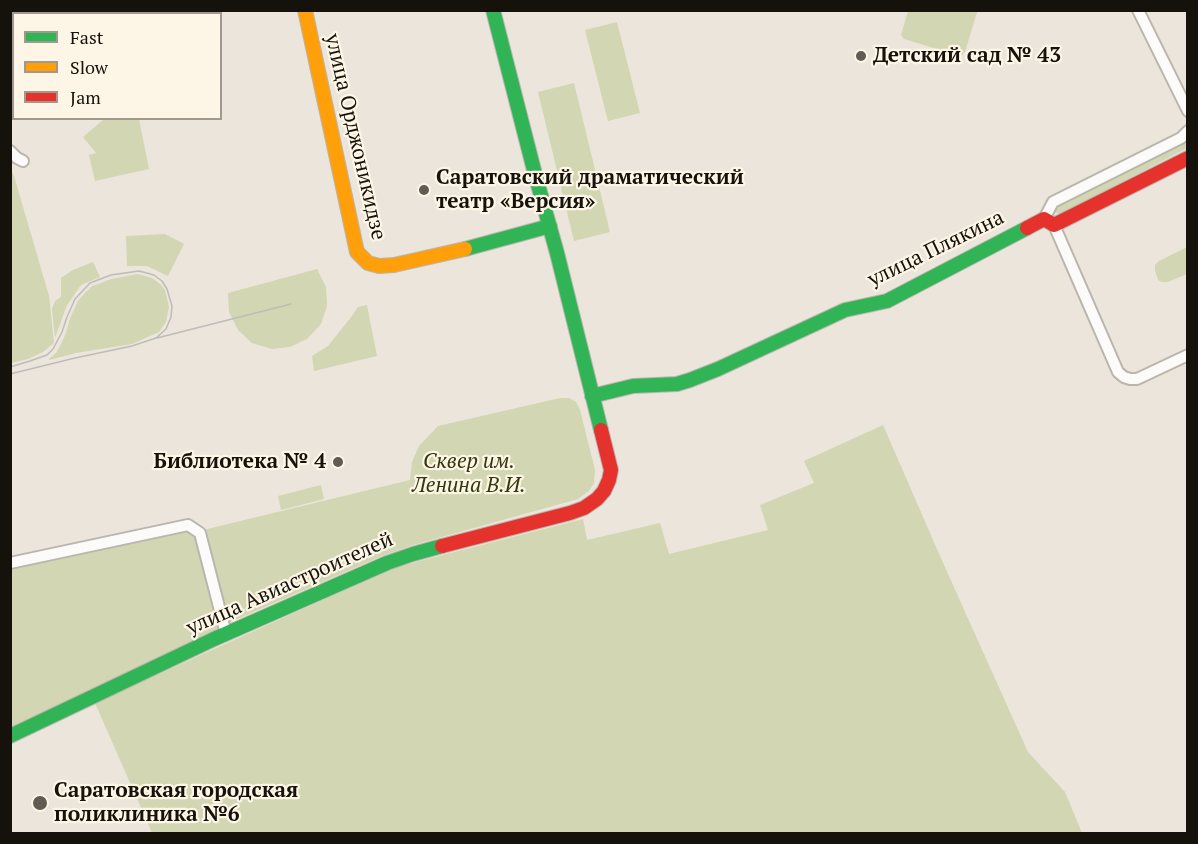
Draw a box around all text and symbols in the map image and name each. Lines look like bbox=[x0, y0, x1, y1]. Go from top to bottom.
legend bbox=[12, 12, 222, 120]
text: Fast bbox=[70, 25, 103, 49]
street label: улица Орджоникидзе bbox=[319, 31, 391, 243]
place label: Детский сад № 43 bbox=[873, 43, 1061, 69]
marker: Детский сад № 43 bbox=[854, 49, 868, 63]
text: Slow bbox=[70, 55, 108, 79]
text: Jam bbox=[70, 85, 101, 109]
place label: Саратовский драматический театр «Версия» bbox=[436, 165, 744, 215]
marker: Саратовский драматический театр «Версия» bbox=[417, 183, 431, 197]
street label: улица Плякина bbox=[864, 205, 1008, 293]
place label: Библиотека № 4 bbox=[153, 449, 326, 475]
park label: Сквер им. Ленина В.И. bbox=[412, 449, 526, 499]
marker: Библиотека № 4 bbox=[331, 455, 345, 469]
street label: улица Авиастроителей bbox=[183, 527, 397, 641]
place label: Саратовская городская поликлиника №6 bbox=[54, 778, 298, 828]
marker: Саратовская городская поликлиника №6 bbox=[31, 794, 49, 812]

